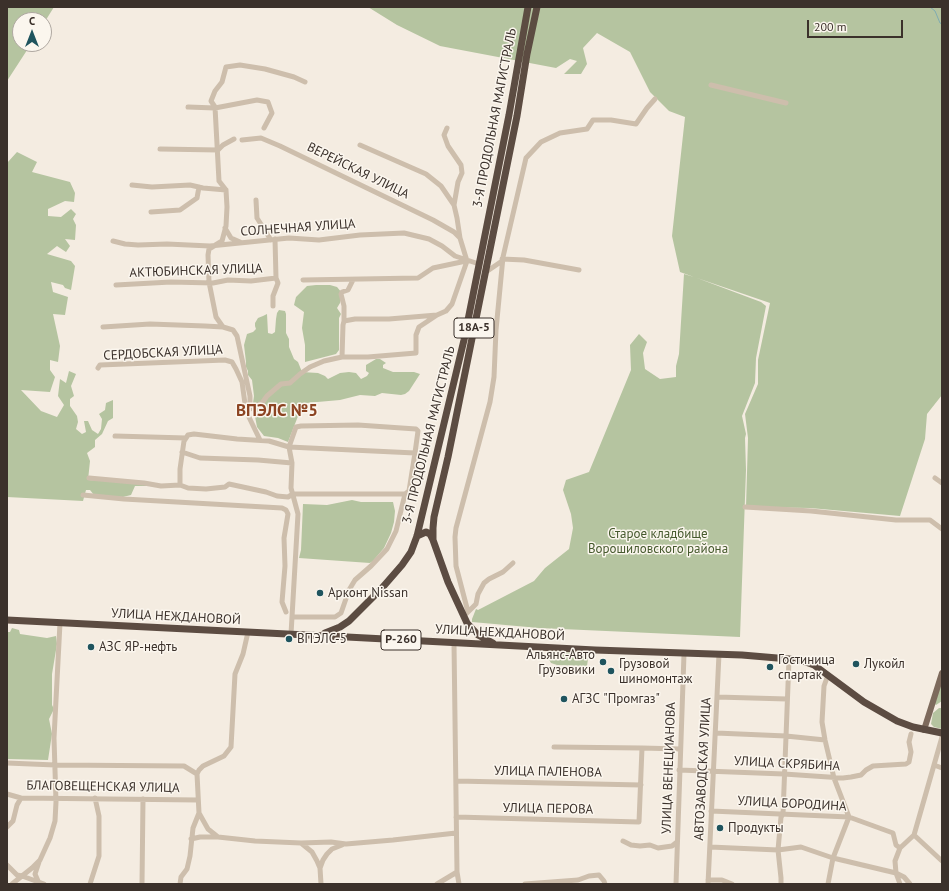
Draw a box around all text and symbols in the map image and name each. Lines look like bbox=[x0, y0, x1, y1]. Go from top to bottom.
north arrow bbox=[12, 12, 52, 52]
scale bar bbox=[809, 12, 905, 38]
text: С bbox=[29, 14, 35, 28]
text: 200 m bbox=[814, 19, 847, 34]
street label: 3-Я ПРОДОЛЬНАЯ МАГИСТРАЛЬ bbox=[470, 27, 520, 209]
street label: ВЕРЕЙСКАЯ УЛИЦА bbox=[304, 139, 412, 203]
street label: СОЛНЕЧНАЯ УЛИЦА bbox=[240, 216, 356, 240]
street label: АКТЮБИНСКАЯ УЛИЦА bbox=[129, 261, 263, 281]
road number: 18А-5 bbox=[454, 318, 494, 338]
street label: СЕРДОБСКАЯ УЛИЦА bbox=[103, 342, 223, 364]
street label: 3-Я ПРОДОЛЬНАЯ МАГИСТРАЛЬ bbox=[399, 344, 459, 526]
district label: ВПЭЛС №5 bbox=[236, 401, 318, 421]
park label: Старое кладбище Ворошиловского района bbox=[588, 526, 728, 557]
place label: Арконт Nissan bbox=[328, 585, 408, 601]
marker: Арконт Nissan bbox=[315, 588, 325, 598]
street label: УЛИЦА НЕЖДАНОВОЙ bbox=[111, 606, 241, 628]
street label: УЛИЦА НЕЖДАНОВОЙ bbox=[435, 622, 565, 644]
road number: Р-260 bbox=[381, 630, 421, 650]
place label: ВПЭЛС-5 bbox=[297, 631, 347, 647]
marker: ВПЭЛС-5 bbox=[284, 634, 294, 644]
place label: АЗС ЯР-нефть bbox=[99, 639, 177, 655]
marker: АЗС ЯР-нефть bbox=[86, 642, 96, 652]
place label: Альянс-Авто Грузовики bbox=[526, 647, 595, 678]
place label: Гостиница спартак bbox=[778, 652, 835, 683]
place label: Грузовой шиномонтаж bbox=[619, 656, 692, 687]
place label: Лукойл bbox=[864, 656, 905, 672]
marker: Альянс-Авто Грузовики bbox=[598, 657, 608, 667]
marker: Лукойл bbox=[851, 659, 861, 669]
marker: Гостиница спартак bbox=[765, 662, 775, 672]
marker: Грузовой шиномонтаж bbox=[606, 666, 616, 676]
place label: АГЗС "Промгаз" bbox=[572, 691, 660, 707]
marker: АГЗС "Промгаз" bbox=[559, 694, 569, 704]
street label: АВТОЗАВОДСКАЯ УЛИЦА bbox=[691, 697, 715, 841]
street label: УЛИЦА ВЕНЕЦИАНОВА bbox=[659, 702, 679, 834]
street label: УЛИЦА СКРЯБИНА bbox=[734, 753, 840, 775]
street label: УЛИЦА ПАЛЕНОВА bbox=[494, 763, 602, 781]
street label: БЛАГОВЕЩЕНСКАЯ УЛИЦА bbox=[26, 778, 180, 796]
street label: УЛИЦА БОРОДИНА bbox=[737, 793, 847, 815]
street label: УЛИЦА ПЕРОВА bbox=[503, 800, 593, 818]
place label: Продукты bbox=[728, 820, 784, 836]
marker: Продукты bbox=[715, 823, 725, 833]

